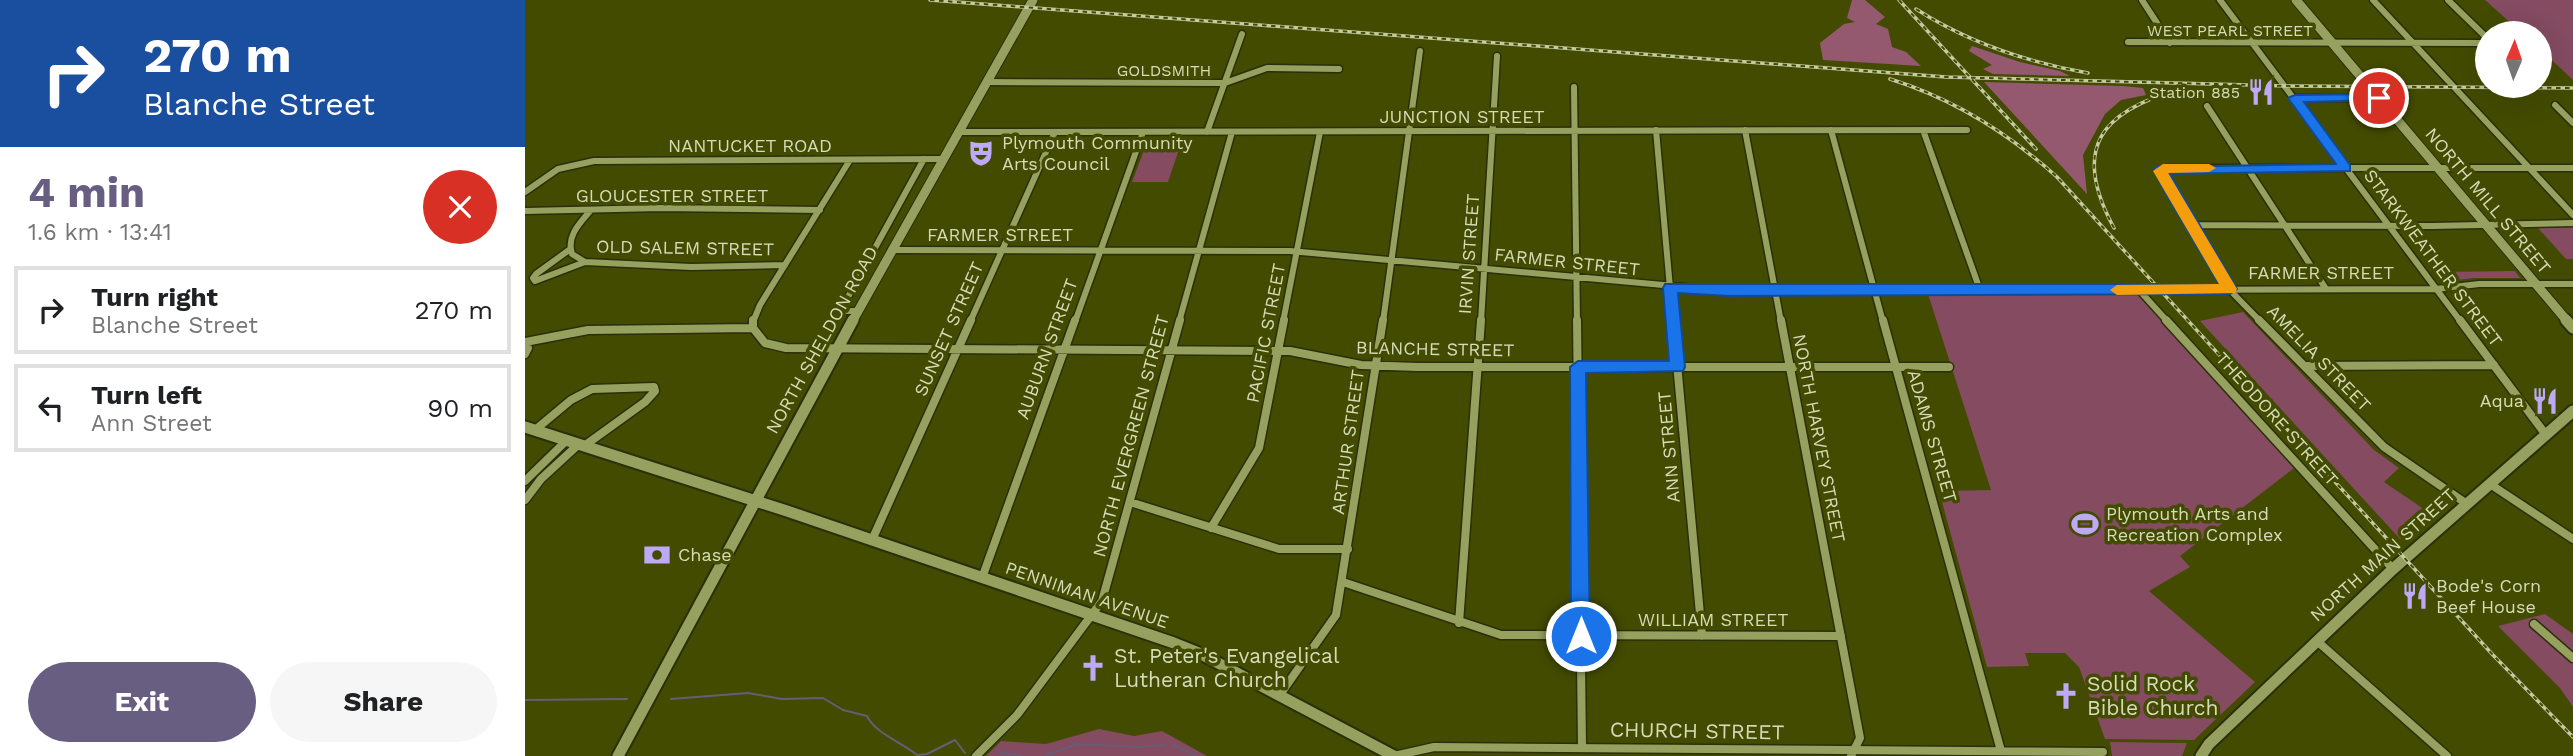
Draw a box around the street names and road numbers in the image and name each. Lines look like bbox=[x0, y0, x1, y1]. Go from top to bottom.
street label: WEST PEARL STREET bbox=[2147, 21, 2313, 40]
street label: GOLDSMITH bbox=[1117, 61, 1211, 80]
street label: JUNCTION STREET bbox=[1379, 106, 1545, 127]
street label: NORTH MILL STREET bbox=[2421, 123, 2556, 278]
street label: NANTUCKET ROAD bbox=[668, 135, 832, 156]
street label: STARKWEATHER STREET bbox=[2360, 165, 2507, 350]
street label: GLOUCESTER STREET bbox=[576, 185, 768, 206]
street label: IRVIN STREET bbox=[1454, 193, 1483, 315]
street label: FARMER STREET bbox=[927, 224, 1073, 245]
street label: OLD SALEM STREET bbox=[596, 235, 774, 260]
street label: NORTH SHELDON ROAD bbox=[761, 242, 882, 437]
street label: FARMER STREET bbox=[1493, 243, 1641, 280]
street label: SUNSET STREET bbox=[910, 258, 988, 399]
street label: PACIFIC STREET bbox=[1242, 261, 1289, 404]
street label: FARMER STREET bbox=[2248, 262, 2394, 283]
street label: AUBURN STREET bbox=[1011, 276, 1082, 422]
street label: AMELIA STREET bbox=[2263, 300, 2376, 415]
street label: NORTH EVERGREEN STREET bbox=[1088, 312, 1173, 559]
street label: NORTH HARVEY STREET bbox=[1789, 332, 1850, 544]
street label: BLANCHE STREET bbox=[1356, 337, 1515, 360]
street label: THEODORE STREET bbox=[2212, 348, 2343, 490]
street label: ADAMS STREET bbox=[1903, 367, 1961, 505]
street label: ARTHUR STREET bbox=[1327, 368, 1368, 516]
street label: ANN STREET bbox=[1653, 390, 1684, 504]
street label: NORTH MAIN STREET bbox=[2306, 484, 2460, 625]
street label: PENNIMAN AVENUE bbox=[1003, 557, 1172, 632]
street label: WILLIAM STREET bbox=[1638, 609, 1788, 630]
street label: CHURCH STREET bbox=[1610, 716, 1785, 745]

